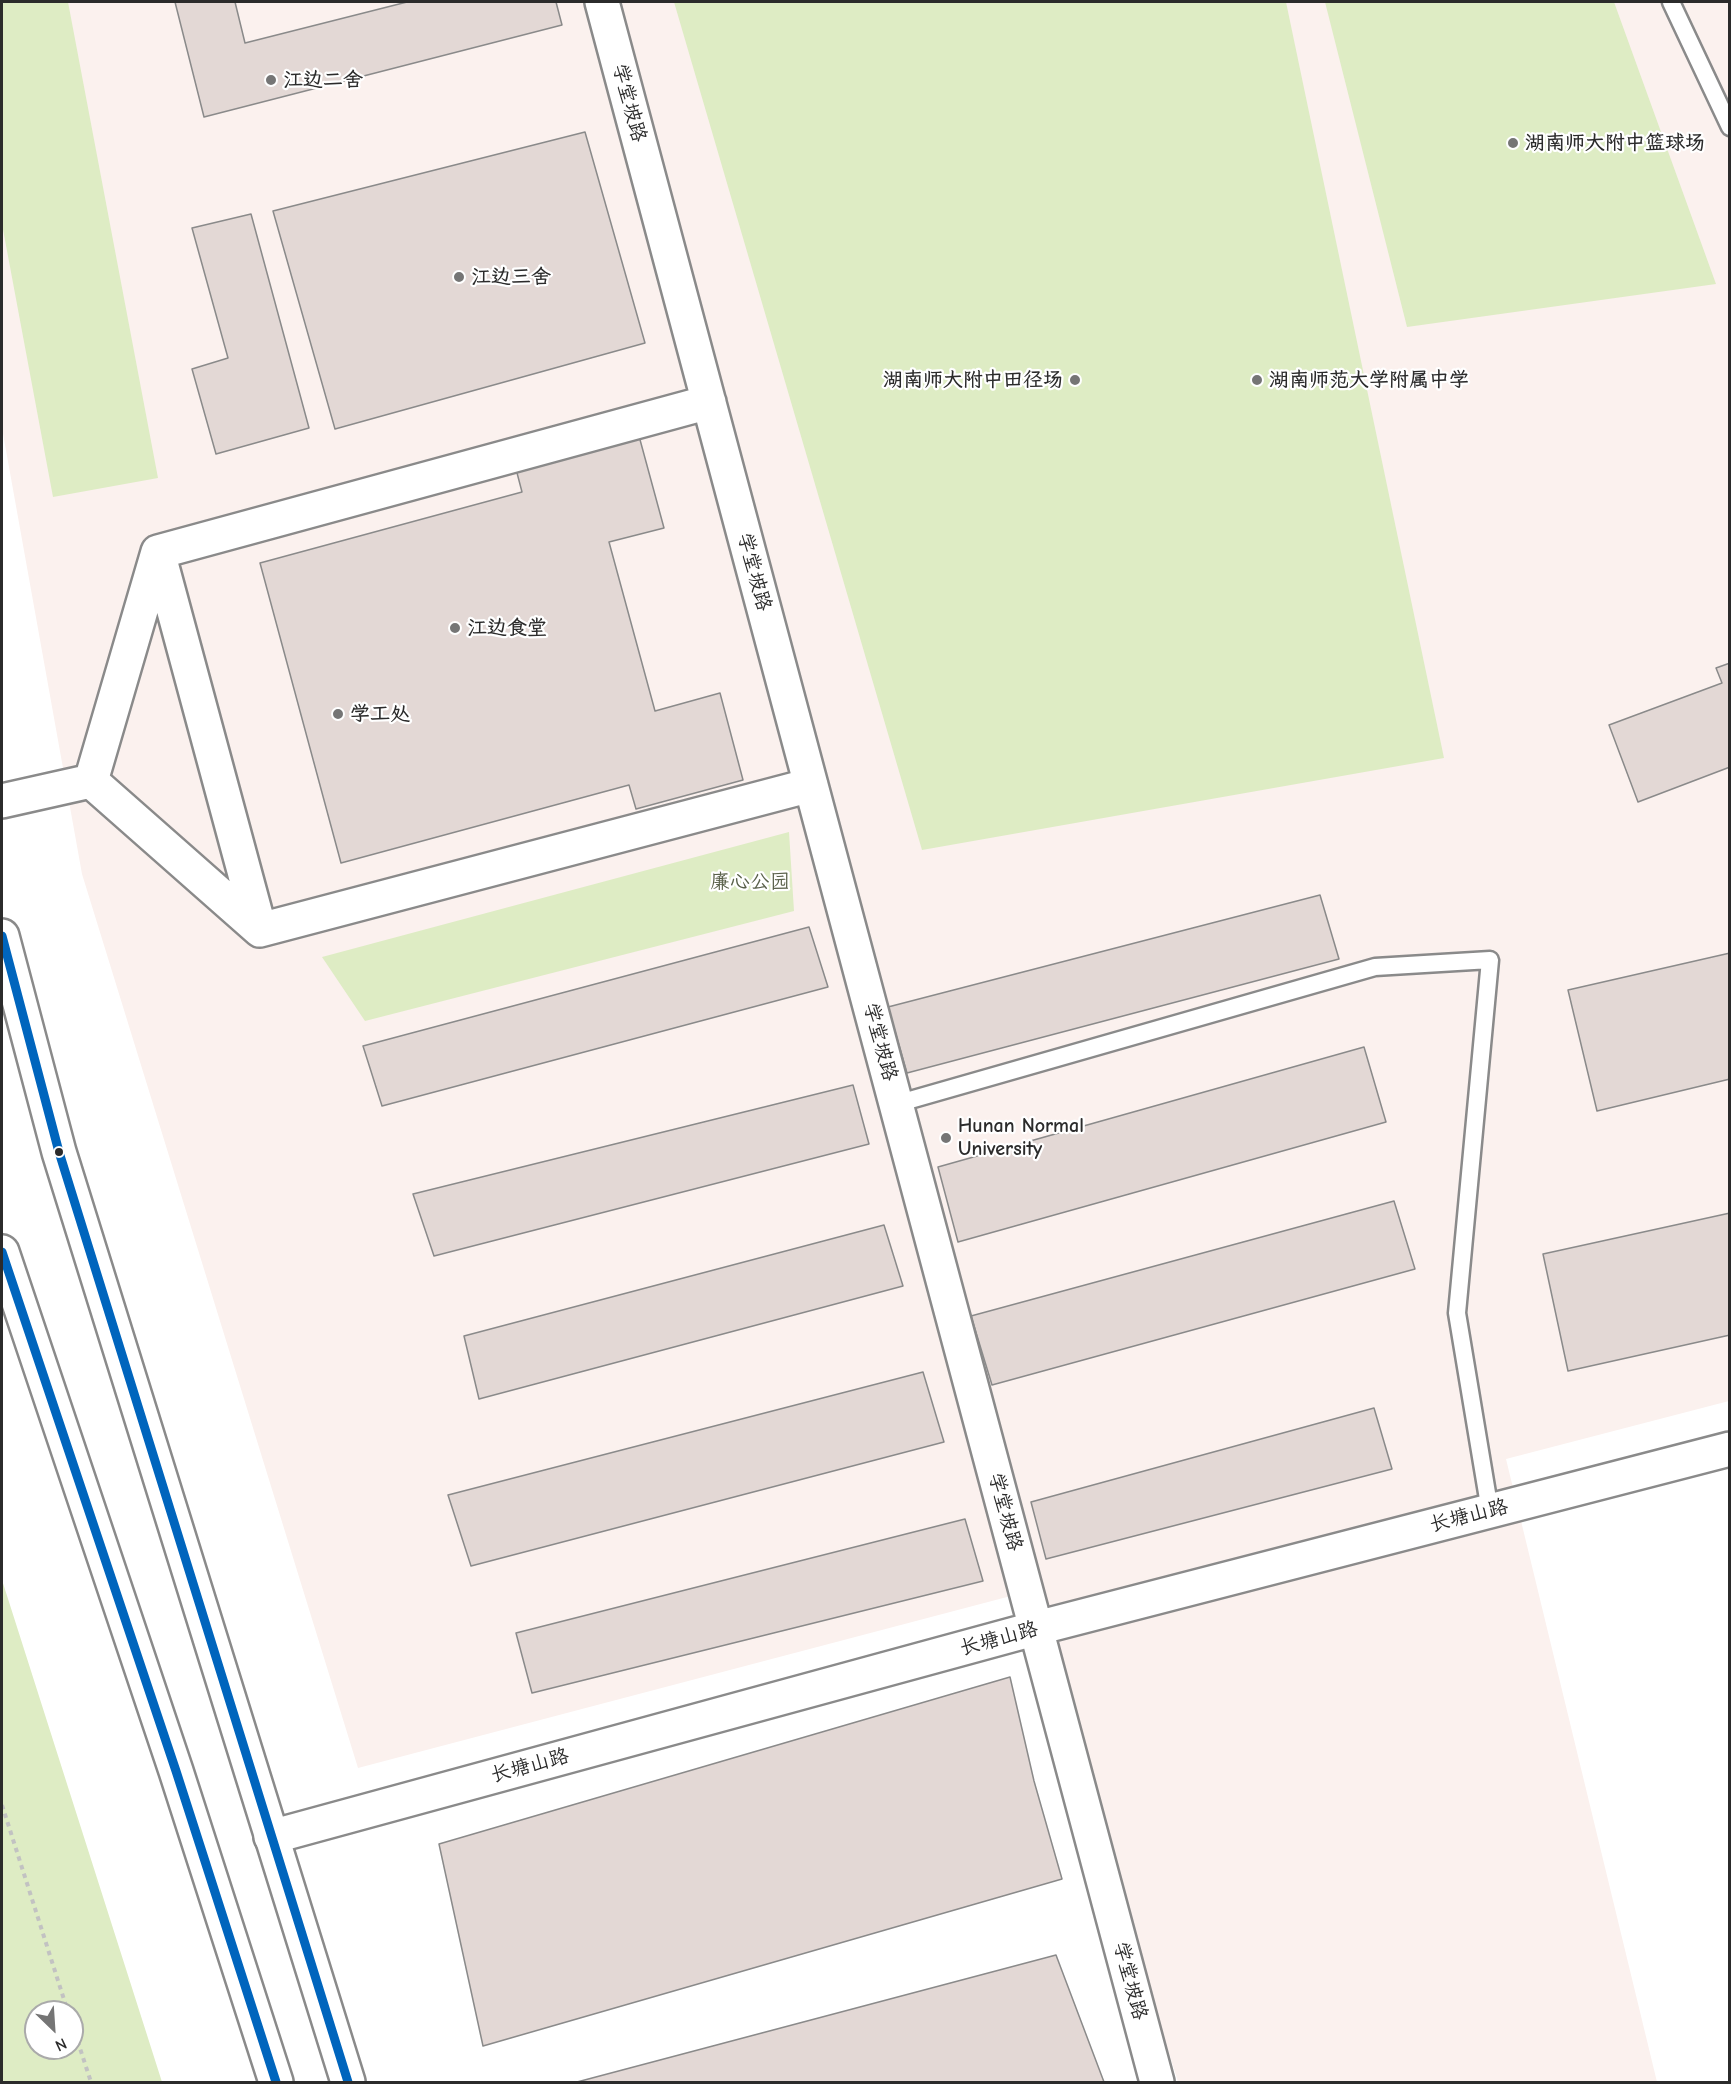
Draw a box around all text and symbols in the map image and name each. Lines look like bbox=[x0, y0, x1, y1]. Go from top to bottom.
street label: 学堂坡路 bbox=[607, 61, 651, 145]
place label: 江边二舍 bbox=[283, 68, 363, 92]
marker: 江边二舍 bbox=[264, 73, 278, 87]
place label: 湖南师大附中篮球场 bbox=[1525, 131, 1705, 155]
marker: 湖南师大附中篮球场 bbox=[1506, 136, 1520, 150]
place label: 江边三舍 bbox=[471, 265, 551, 289]
marker: 江边三舍 bbox=[452, 270, 466, 284]
place label: 湖南师大附中田径场 bbox=[883, 368, 1063, 392]
place label: 湖南师范大学附属中学 bbox=[1269, 368, 1469, 392]
marker: 湖南师大附中田径场 bbox=[1068, 373, 1082, 387]
marker: 湖南师范大学附属中学 bbox=[1250, 373, 1264, 387]
street label: 学堂坡路 bbox=[732, 530, 776, 614]
place label: 江边食堂 bbox=[467, 616, 547, 640]
marker: 江边食堂 bbox=[448, 621, 462, 635]
place label: 学工处 bbox=[350, 702, 410, 726]
marker: 学工处 bbox=[331, 707, 345, 721]
park label: 廉心公园 bbox=[710, 870, 790, 894]
street label: 学堂坡路 bbox=[858, 1000, 902, 1084]
place label: Hunan Normal University bbox=[958, 1114, 1084, 1161]
marker: Hunan Normal University bbox=[939, 1131, 953, 1145]
unlabelled marker bbox=[53, 1146, 65, 1158]
street label: 学堂坡路 bbox=[983, 1470, 1027, 1554]
street label: 长塘山路 bbox=[1427, 1495, 1511, 1537]
street label: 长塘山路 bbox=[957, 1617, 1041, 1661]
street label: 长塘山路 bbox=[488, 1744, 572, 1788]
street label: 学堂坡路 bbox=[1108, 1939, 1152, 2023]
north arrow bbox=[24, 2000, 84, 2060]
text: N bbox=[52, 2034, 69, 2055]

